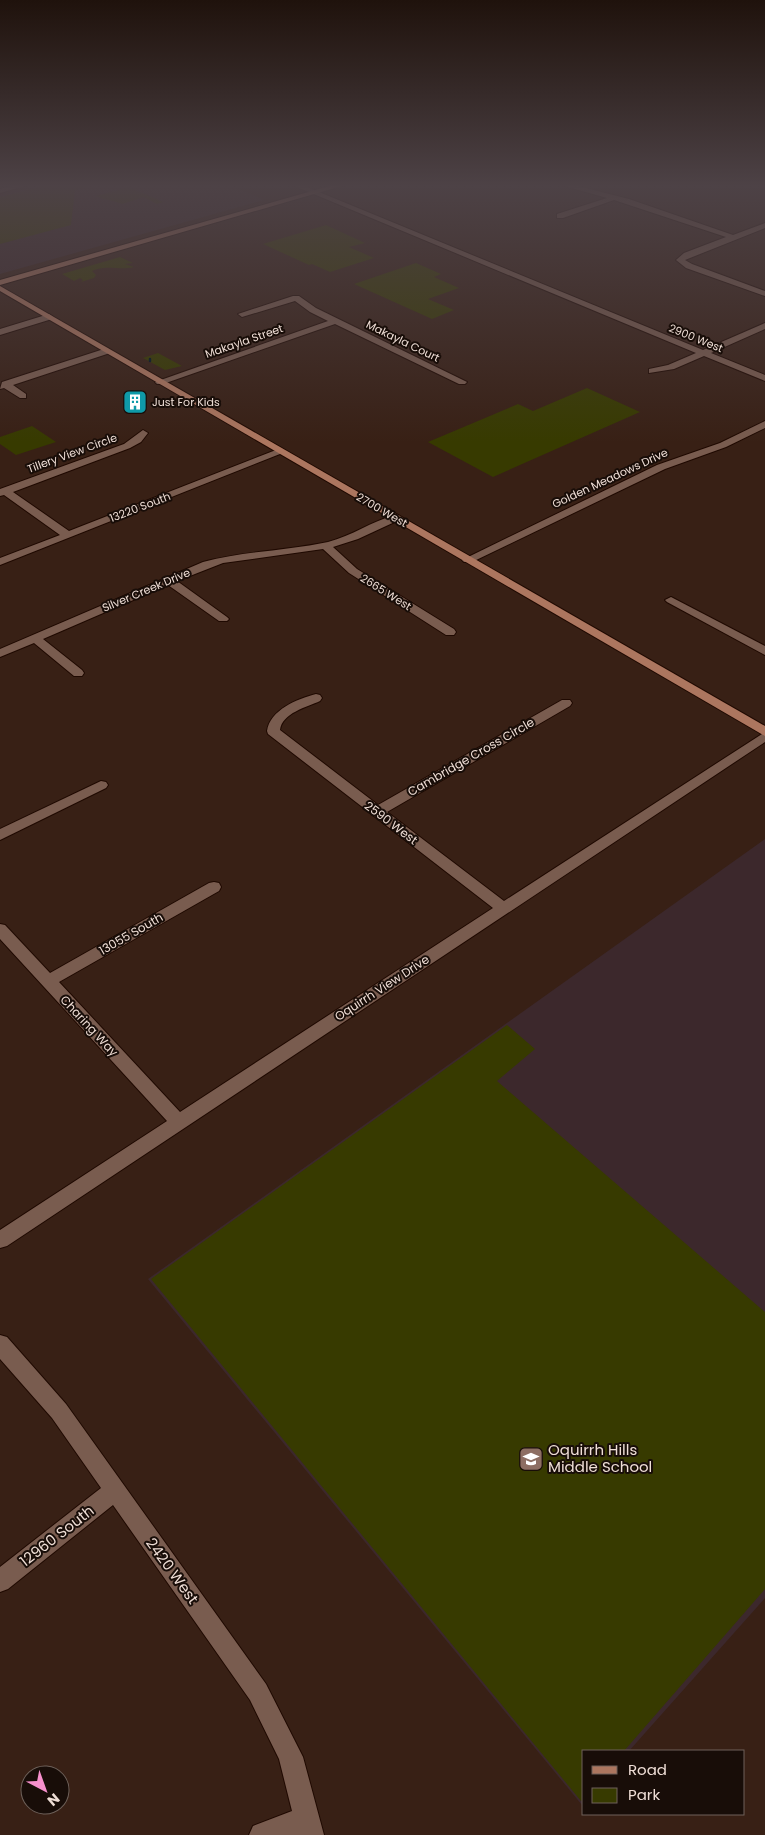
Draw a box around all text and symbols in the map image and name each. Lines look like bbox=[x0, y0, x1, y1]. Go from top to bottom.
street label: Makayla Court bbox=[364, 316, 442, 366]
street label: Makayla Street bbox=[203, 320, 285, 362]
street label: 2900 West bbox=[666, 320, 726, 356]
building icon: Just For Kids bbox=[122, 389, 148, 415]
place label: Just For Kids bbox=[152, 394, 220, 410]
street label: Tillery View Circle bbox=[25, 429, 119, 477]
street label: Golden Meadows Drive bbox=[550, 444, 671, 512]
street label: 13220 South bbox=[107, 488, 173, 526]
street label: 2700 West bbox=[354, 489, 410, 531]
street label: Silver Creek Drive bbox=[99, 564, 193, 616]
street label: 2665 West bbox=[357, 570, 415, 614]
street label: Cambridge Cross Circle bbox=[404, 713, 537, 800]
street label: 2590 West bbox=[361, 797, 421, 848]
street label: 13055 South bbox=[96, 908, 166, 959]
street label: Oquirrh View Drive bbox=[331, 951, 432, 1025]
street label: Charing Way bbox=[57, 991, 122, 1060]
place label: Oquirrh Hills Middle School bbox=[548, 1439, 652, 1477]
school or university icon: Oquirrh Hills Middle School bbox=[518, 1446, 544, 1472]
street label: 12960 South bbox=[15, 1500, 98, 1571]
street label: 2420 West bbox=[141, 1533, 204, 1608]
legend bbox=[582, 1750, 745, 1815]
text: Road bbox=[628, 1759, 667, 1780]
north arrow bbox=[20, 1765, 70, 1815]
text: Park bbox=[628, 1784, 660, 1805]
text: N bbox=[43, 1789, 64, 1811]

